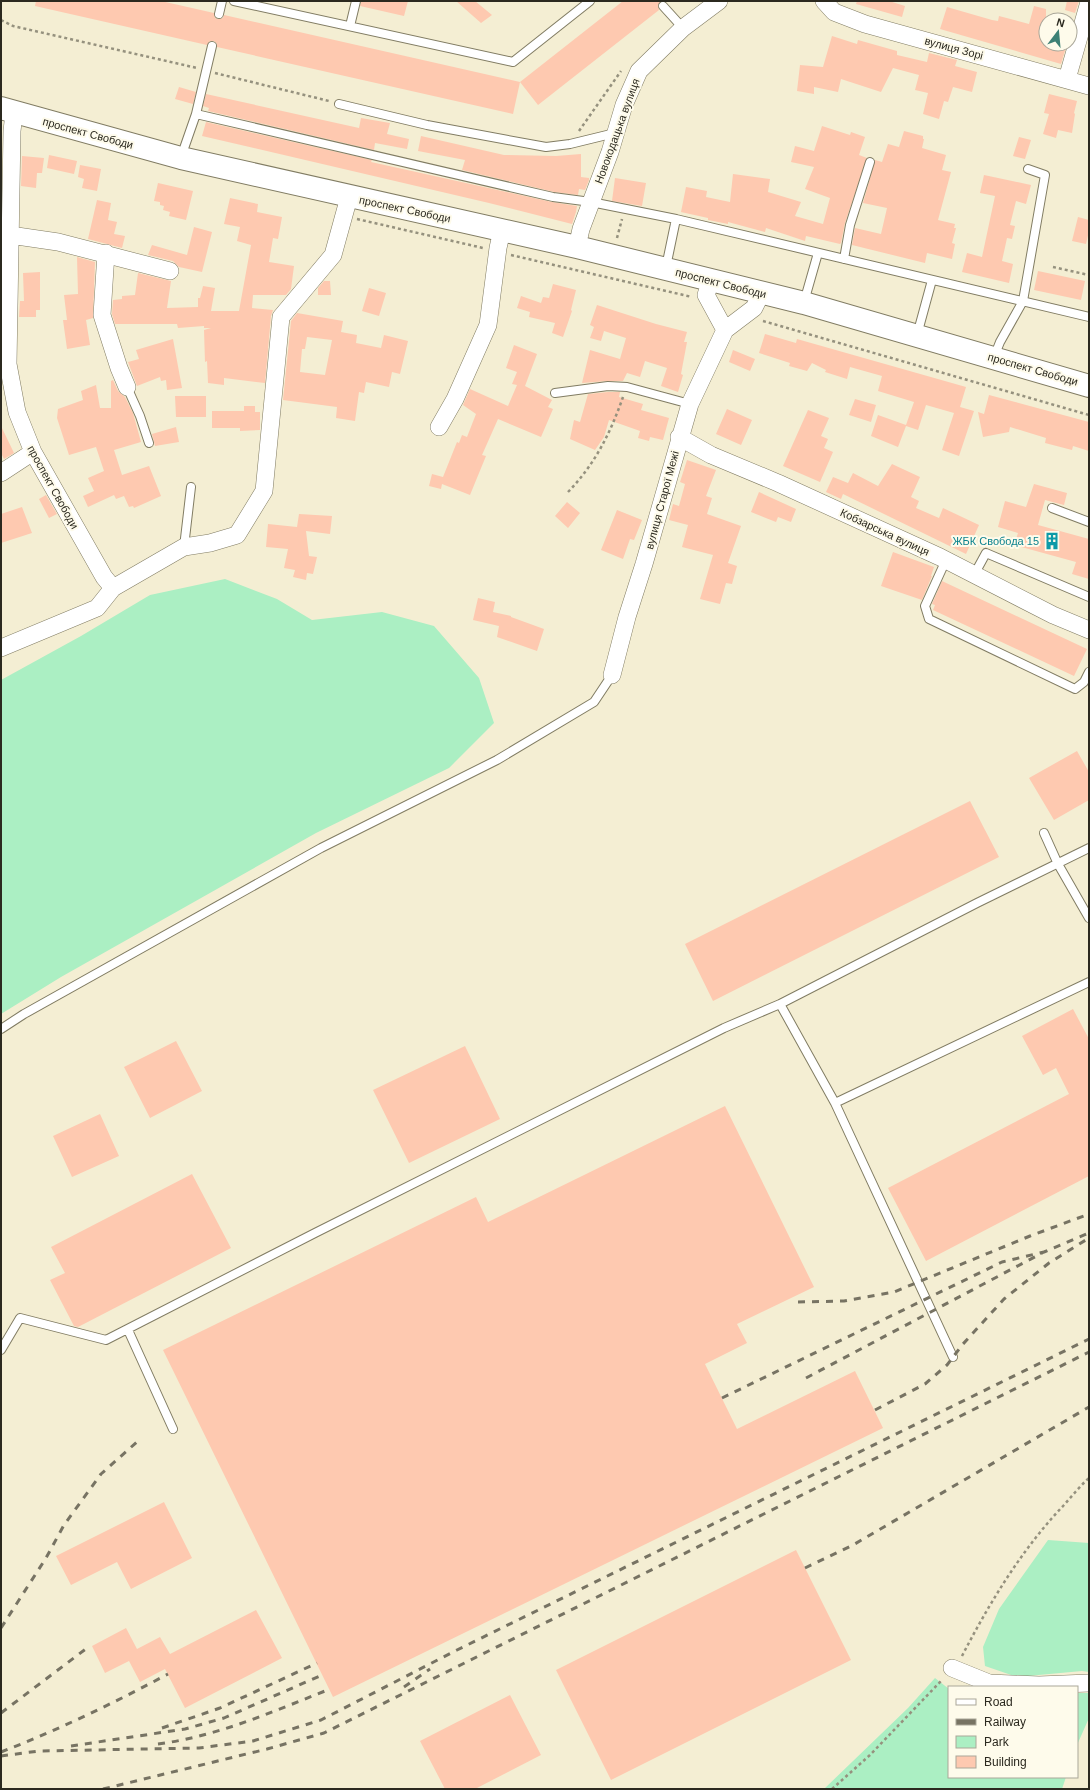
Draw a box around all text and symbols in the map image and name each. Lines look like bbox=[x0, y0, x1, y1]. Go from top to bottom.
north arrow bbox=[1038, 12, 1078, 52]
text: N bbox=[1055, 16, 1066, 29]
street label: вулиця Зорі bbox=[923, 34, 985, 62]
street label: Новокодацька вулиця bbox=[592, 77, 642, 185]
street label: проспект Свободи bbox=[41, 115, 135, 151]
street label: проспект Свободи bbox=[358, 193, 452, 225]
street label: проспект Свободи bbox=[674, 266, 768, 300]
street label: проспект Свободи bbox=[986, 350, 1080, 388]
street label: проспект Свободи bbox=[25, 443, 81, 531]
street label: вулиця Старої Межі bbox=[643, 450, 681, 550]
street label: Кобзарська вулиця bbox=[839, 506, 932, 558]
building icon: ЖБК Свобода 15 bbox=[1042, 531, 1062, 551]
place label: ЖБК Свобода 15 bbox=[952, 535, 1039, 547]
legend bbox=[948, 1686, 1078, 1778]
text: Road bbox=[984, 1695, 1013, 1709]
text: Railway bbox=[984, 1715, 1026, 1729]
text: Park bbox=[984, 1735, 1010, 1749]
text: Building bbox=[984, 1755, 1027, 1769]

